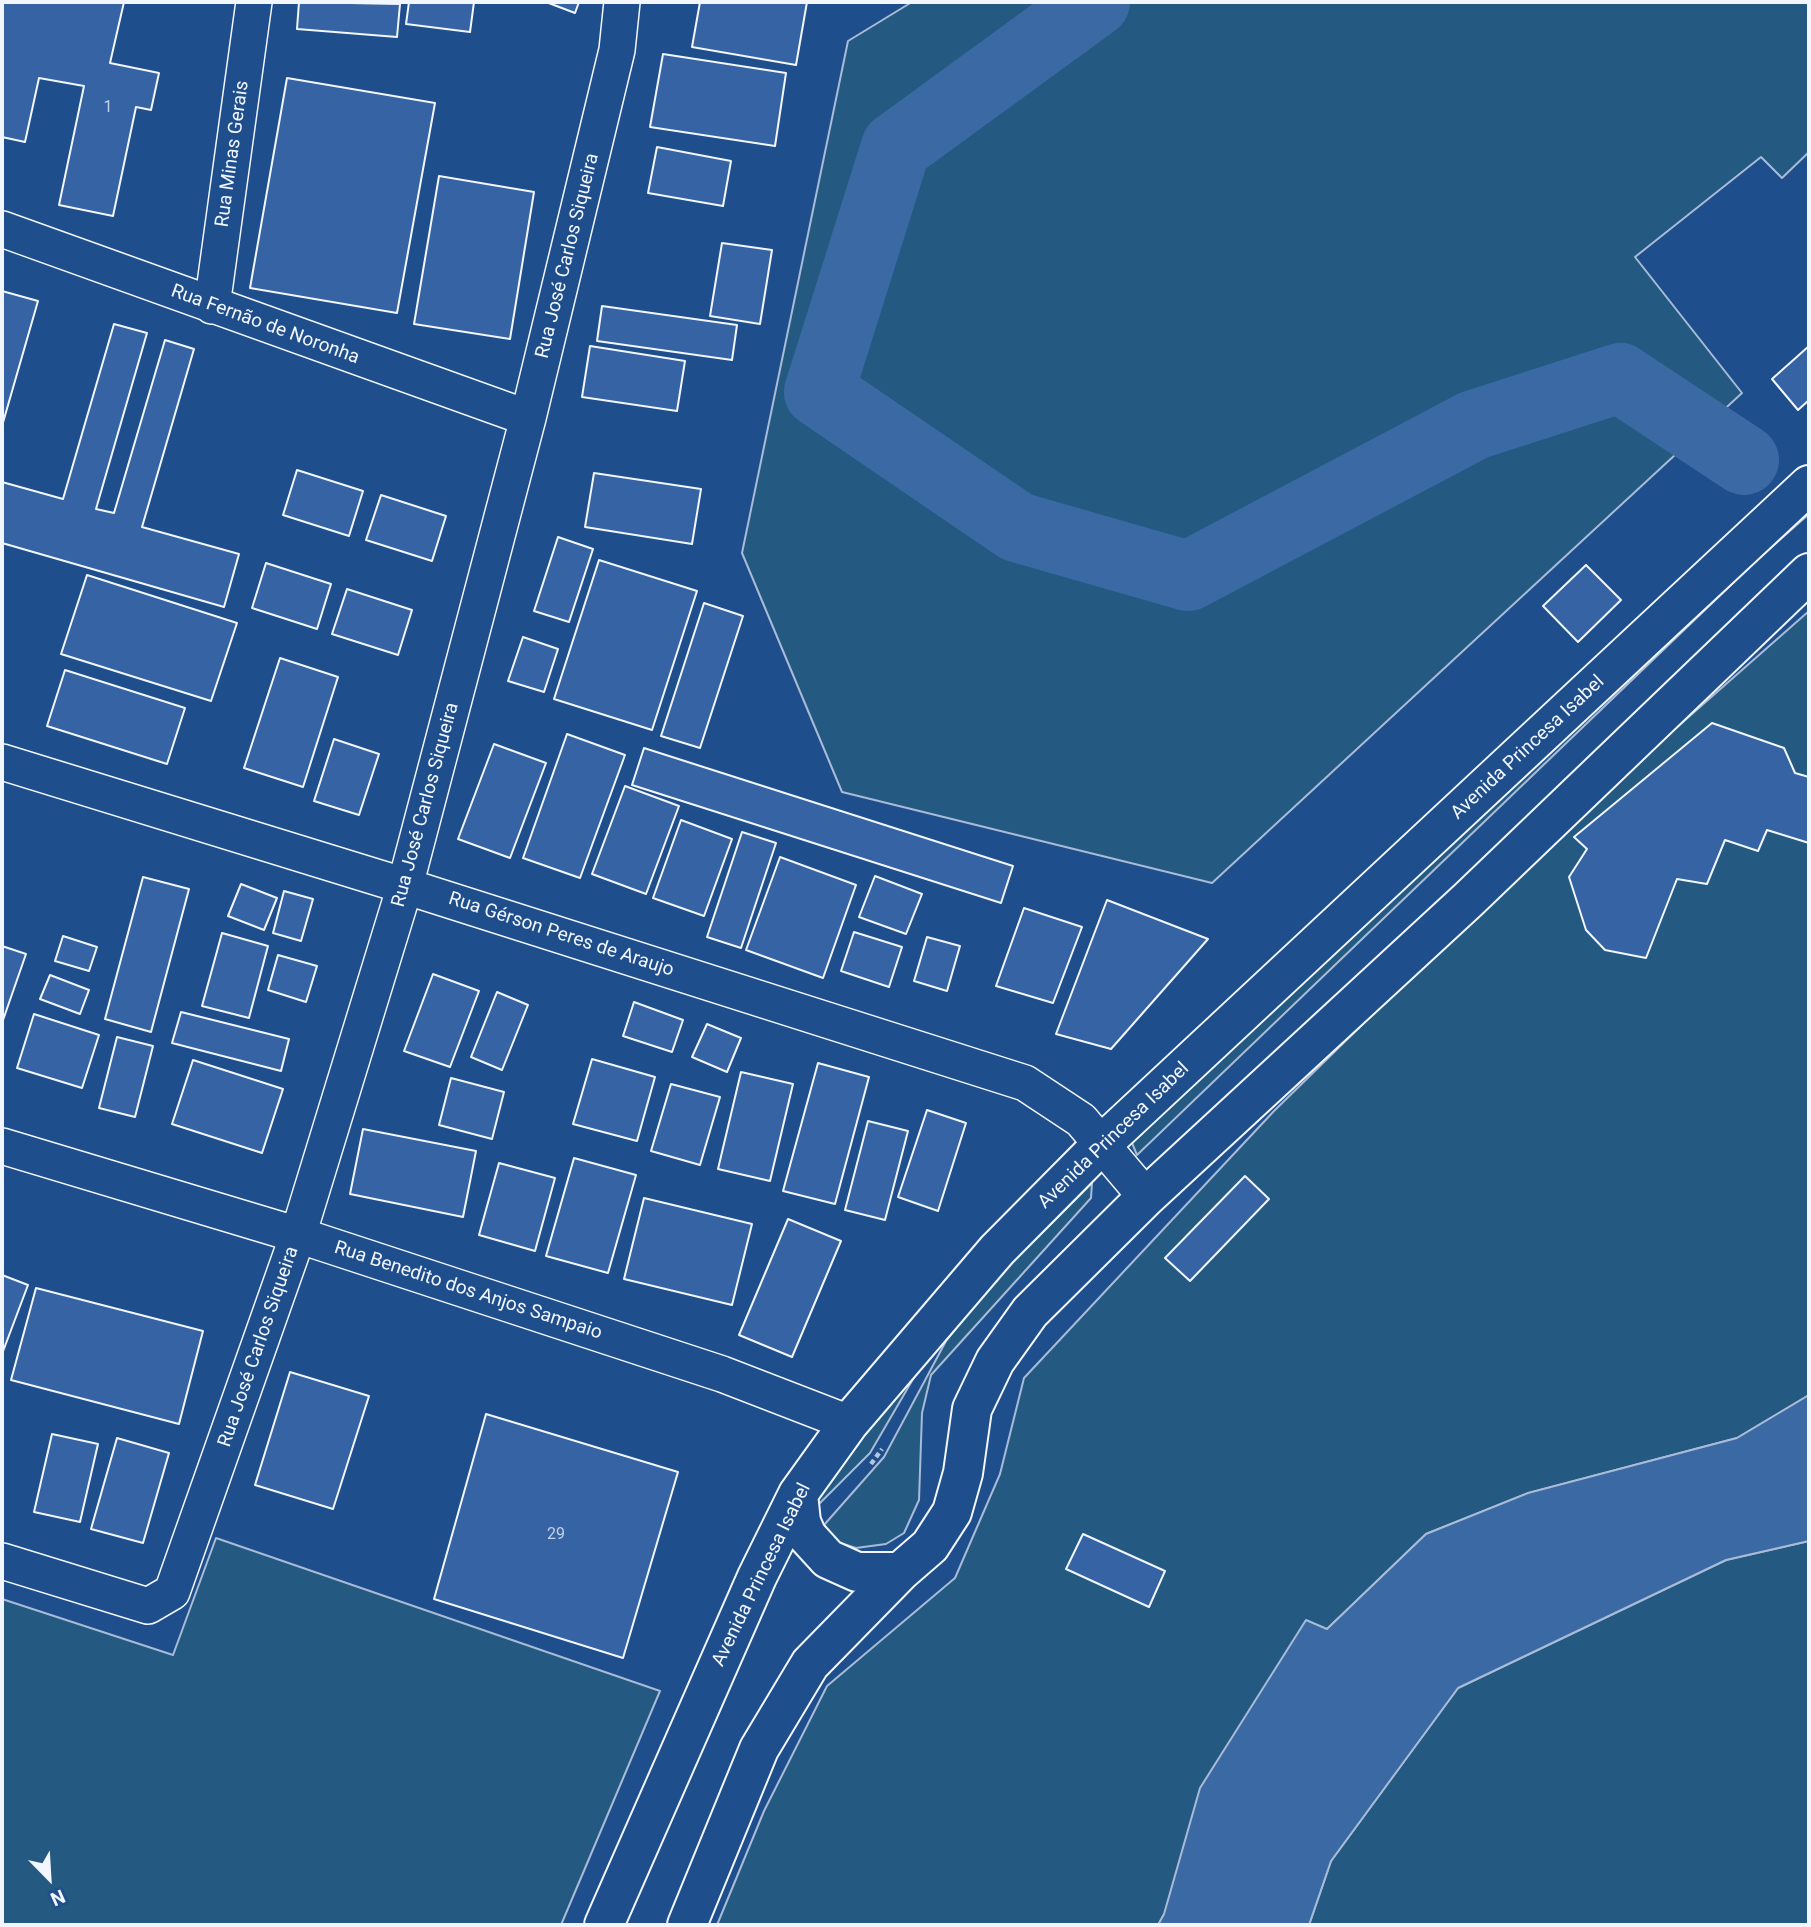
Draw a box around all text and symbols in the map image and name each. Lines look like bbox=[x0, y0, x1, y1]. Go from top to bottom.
street label: Rua Minas Gerais bbox=[211, 79, 255, 229]
house number: 1 bbox=[104, 98, 112, 118]
street label: Rua José Carlos Siqueira bbox=[531, 151, 605, 361]
street label: Rua Fernão de Noronha bbox=[168, 280, 362, 370]
street label: Avenida Princesa Isabel bbox=[1447, 671, 1609, 825]
street label: Rua José Carlos Siqueira bbox=[388, 700, 464, 910]
street label: Rua Gérson Peres de Araujo bbox=[445, 888, 677, 982]
street label: Avenida Princesa Isabel bbox=[1034, 1058, 1194, 1214]
street label: Rua Benedito dos Anjos Sampaio bbox=[331, 1237, 605, 1345]
street label: Rua José Carlos Siqueira bbox=[214, 1244, 304, 1450]
street label: Avenida Princesa Isabel bbox=[708, 1480, 816, 1670]
house number: 29 bbox=[547, 1525, 565, 1545]
north arrow bbox=[14, 1843, 84, 1913]
text: N bbox=[47, 1884, 69, 1911]

